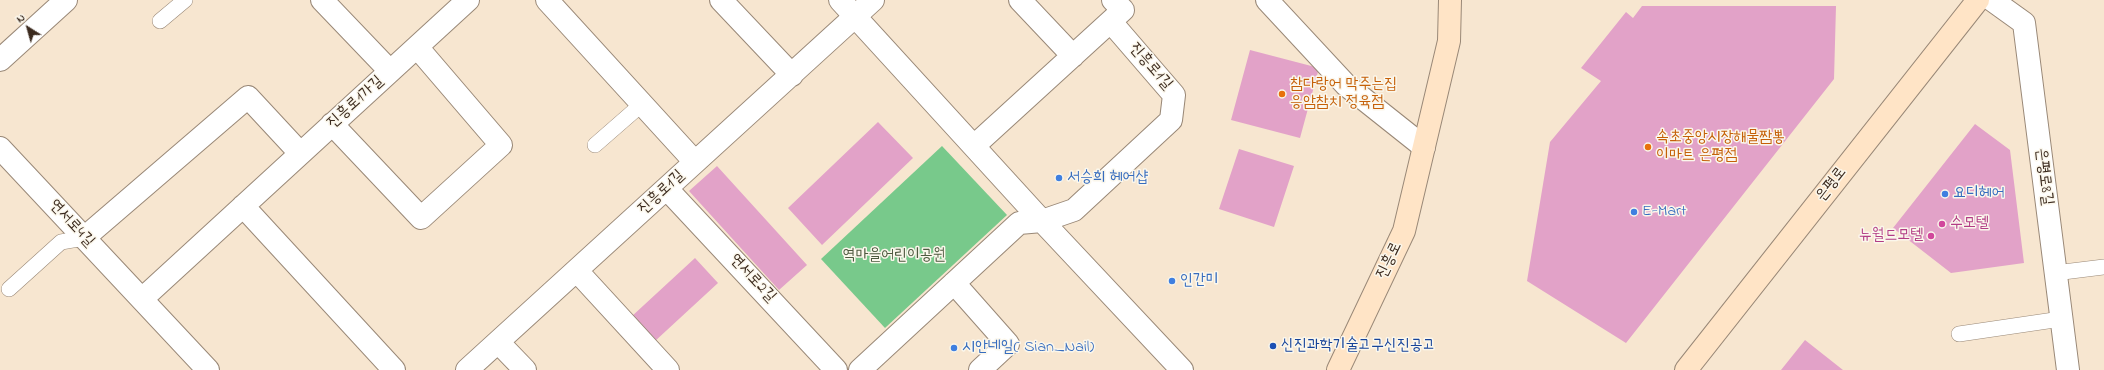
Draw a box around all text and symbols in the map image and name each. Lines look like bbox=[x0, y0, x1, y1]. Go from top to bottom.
north arrow bbox=[8, 8, 48, 48]
text: N bbox=[13, 10, 29, 27]
street label: 진흥로1길 bbox=[1124, 39, 1176, 95]
street label: 진흥로1가길 bbox=[324, 73, 388, 133]
place label: 참다랑어 막주는집 응암참치 정육점 bbox=[1290, 75, 1397, 113]
marker: 참다랑어 막주는집 응암참치 정육점 bbox=[1277, 89, 1287, 99]
place label: 속초중앙시장해물짬뽕 이마트 은평점 bbox=[1656, 128, 1785, 166]
marker: 속초중앙시장해물짬뽕 이마트 은평점 bbox=[1643, 142, 1653, 152]
street label: 은평로8길 bbox=[2030, 147, 2056, 207]
street label: 은평로 bbox=[1813, 164, 1851, 206]
street label: 진흥로1길 bbox=[635, 167, 689, 219]
place label: 서승희 헤어샵 bbox=[1067, 168, 1148, 188]
marker: 서승희 헤어샵 bbox=[1054, 173, 1064, 183]
place label: 요디헤어 bbox=[1953, 184, 2004, 204]
marker: 요디헤어 bbox=[1940, 189, 1950, 199]
street label: 연서로4길 bbox=[44, 196, 98, 252]
place label: E-Mart bbox=[1642, 202, 1686, 222]
marker: E-Mart bbox=[1629, 207, 1639, 217]
place label: 수모텔 bbox=[1950, 214, 1989, 234]
marker: 수모텔 bbox=[1937, 219, 1947, 229]
place label: 뉴월드모텔 bbox=[1859, 226, 1923, 246]
marker: 뉴월드모텔 bbox=[1926, 231, 1936, 241]
street label: 진흥로 bbox=[1373, 239, 1407, 283]
park label: 역마을어린이공원 bbox=[842, 246, 946, 266]
street label: 연서로2길 bbox=[725, 251, 779, 307]
place label: 인간미 bbox=[1180, 271, 1219, 291]
marker: 인간미 bbox=[1167, 276, 1177, 286]
place label: 신진과학기술고구신진공고 bbox=[1281, 336, 1436, 356]
place label: 시안네일( Sian_Nail) bbox=[962, 338, 1094, 358]
marker: 신진과학기술고구신진공고 bbox=[1268, 341, 1278, 351]
marker: 시안네일( Sian_Nail) bbox=[949, 343, 959, 353]

